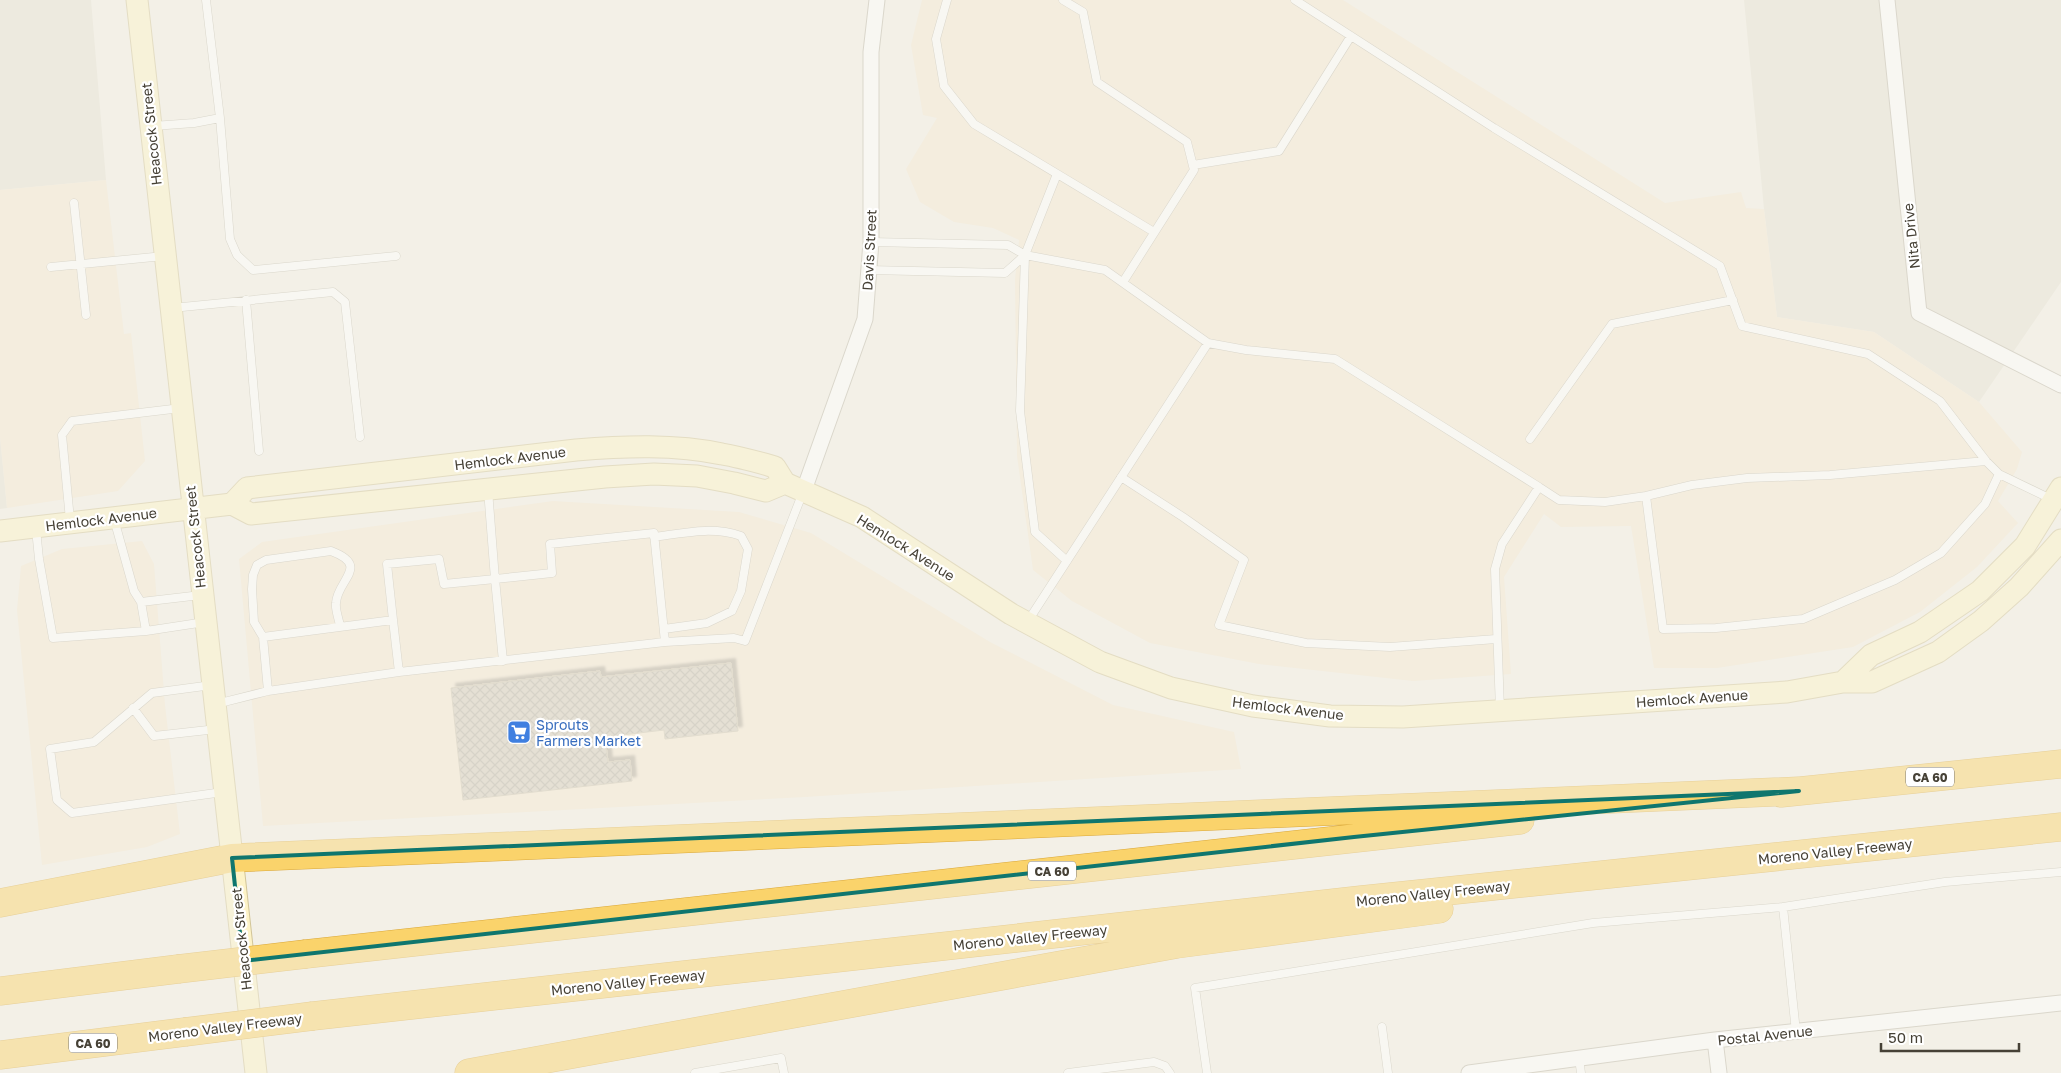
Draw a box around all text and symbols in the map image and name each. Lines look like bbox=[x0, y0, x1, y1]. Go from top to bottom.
street label: Heacock Street bbox=[137, 82, 165, 186]
street label: Nita Drive bbox=[1899, 202, 1923, 270]
street label: Davis Street bbox=[858, 209, 880, 291]
street label: Hemlock Avenue bbox=[453, 443, 567, 473]
street label: Heacock Street bbox=[181, 485, 209, 589]
street label: Hemlock Avenue bbox=[44, 504, 158, 534]
street label: Hemlock Avenue bbox=[854, 510, 958, 584]
street label: Hemlock Avenue bbox=[1635, 686, 1749, 710]
street label: Hemlock Avenue bbox=[1231, 693, 1345, 723]
place label: Sprouts Farmers Market bbox=[536, 716, 641, 749]
supermarket icon: Sprouts Farmers Market bbox=[506, 719, 532, 745]
road number: CA 60 bbox=[1906, 768, 1954, 786]
street label: Moreno Valley Freeway bbox=[1757, 834, 1913, 868]
road number: CA 60 bbox=[1028, 861, 1076, 880]
street label: Moreno Valley Freeway bbox=[1355, 876, 1511, 910]
street label: Heacock Street bbox=[227, 887, 255, 991]
street label: Moreno Valley Freeway bbox=[952, 920, 1108, 954]
street label: Moreno Valley Freeway bbox=[550, 965, 706, 999]
street label: Moreno Valley Freeway bbox=[147, 1009, 303, 1045]
scale bar bbox=[1881, 1020, 2018, 1052]
street label: Postal Avenue bbox=[1716, 1022, 1814, 1048]
text: 50 m bbox=[1888, 1028, 1923, 1046]
road number: CA 60 bbox=[69, 1034, 117, 1052]

